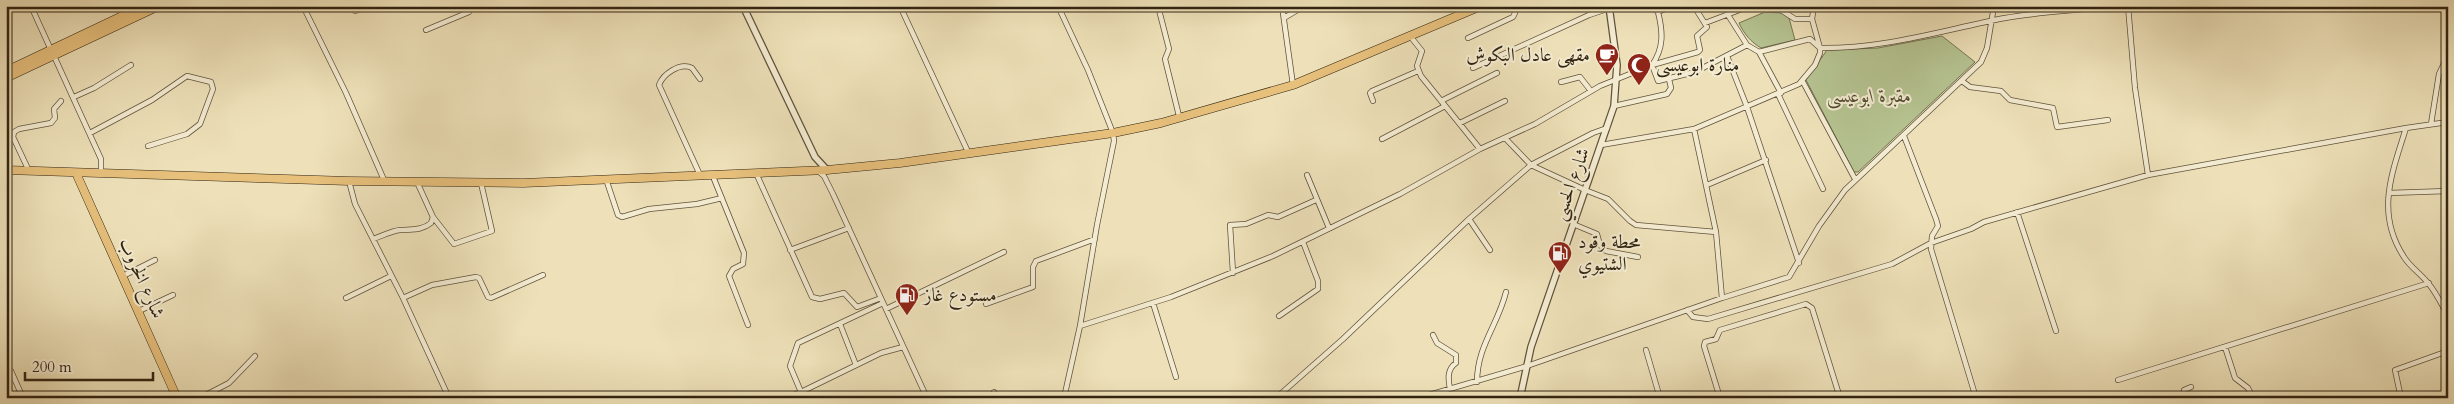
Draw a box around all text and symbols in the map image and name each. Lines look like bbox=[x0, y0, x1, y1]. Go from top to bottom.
place label: مقهى عادل البكوش bbox=[1466, 42, 1590, 68]
cafe icon: مقهى عادل البكوش bbox=[1594, 42, 1620, 76]
mosque icon: منارة ابوعيسى bbox=[1626, 52, 1652, 86]
place label: منارة ابوعيسى bbox=[1656, 52, 1740, 78]
park label: مقبرة ابوعيسى bbox=[1827, 83, 1911, 109]
street label: شارع الحسي bbox=[1546, 144, 1600, 225]
place label: محطة وقود الشتيوي bbox=[1578, 229, 1641, 279]
street label: شارع الخروب bbox=[111, 233, 171, 323]
fuel station icon: محطة وقود الشتيوي bbox=[1547, 240, 1573, 274]
fuel station icon: مستودع غاز bbox=[894, 282, 920, 316]
place label: مستودع غاز bbox=[922, 282, 997, 310]
scale bar bbox=[25, 349, 152, 381]
text: 200 m bbox=[32, 357, 72, 377]

